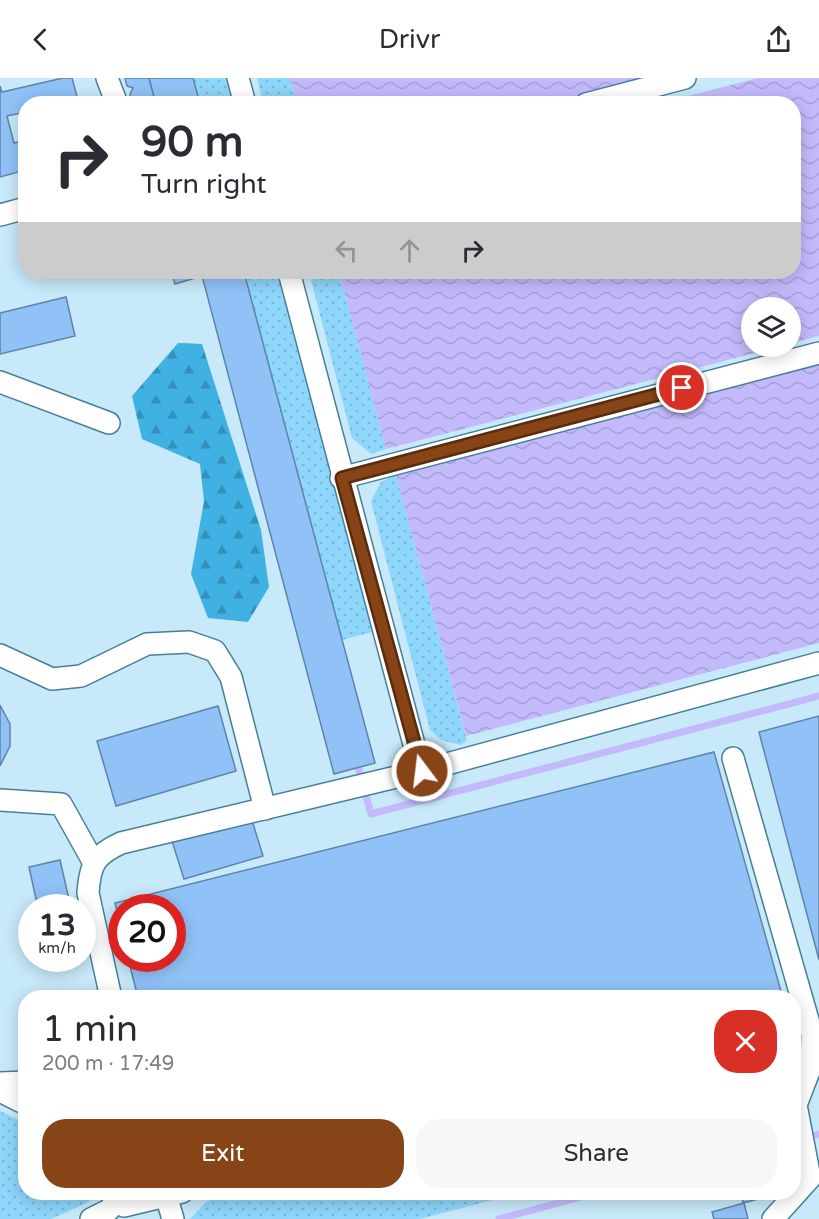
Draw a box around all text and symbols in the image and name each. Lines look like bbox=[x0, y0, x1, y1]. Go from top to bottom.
icon: back bbox=[24, 23, 57, 56]
text: Drivr bbox=[379, 23, 440, 56]
icon: share bbox=[762, 23, 795, 56]
text: 90 m bbox=[141, 117, 243, 168]
icon: right bbox=[42, 120, 120, 198]
text: Turn right bbox=[141, 168, 267, 201]
icon: left bbox=[330, 234, 363, 267]
icon: ahead bbox=[393, 234, 426, 267]
icon: right bbox=[456, 234, 489, 267]
map controls bbox=[741, 297, 801, 357]
button: layers bbox=[741, 297, 801, 357]
pin bbox=[656, 362, 707, 413]
icon: arrive bbox=[665, 371, 698, 404]
position arrow bbox=[390, 739, 454, 803]
speed limit sign: 20 bbox=[108, 894, 186, 972]
text: 13 bbox=[38, 907, 76, 944]
text: km/h bbox=[38, 939, 76, 957]
text: 1 min bbox=[42, 1008, 138, 1051]
button: close bbox=[714, 1010, 777, 1073]
text: 200 m · 17:49 bbox=[42, 1052, 174, 1076]
button: Exit bbox=[42, 1119, 404, 1188]
button: Share bbox=[416, 1119, 777, 1188]

